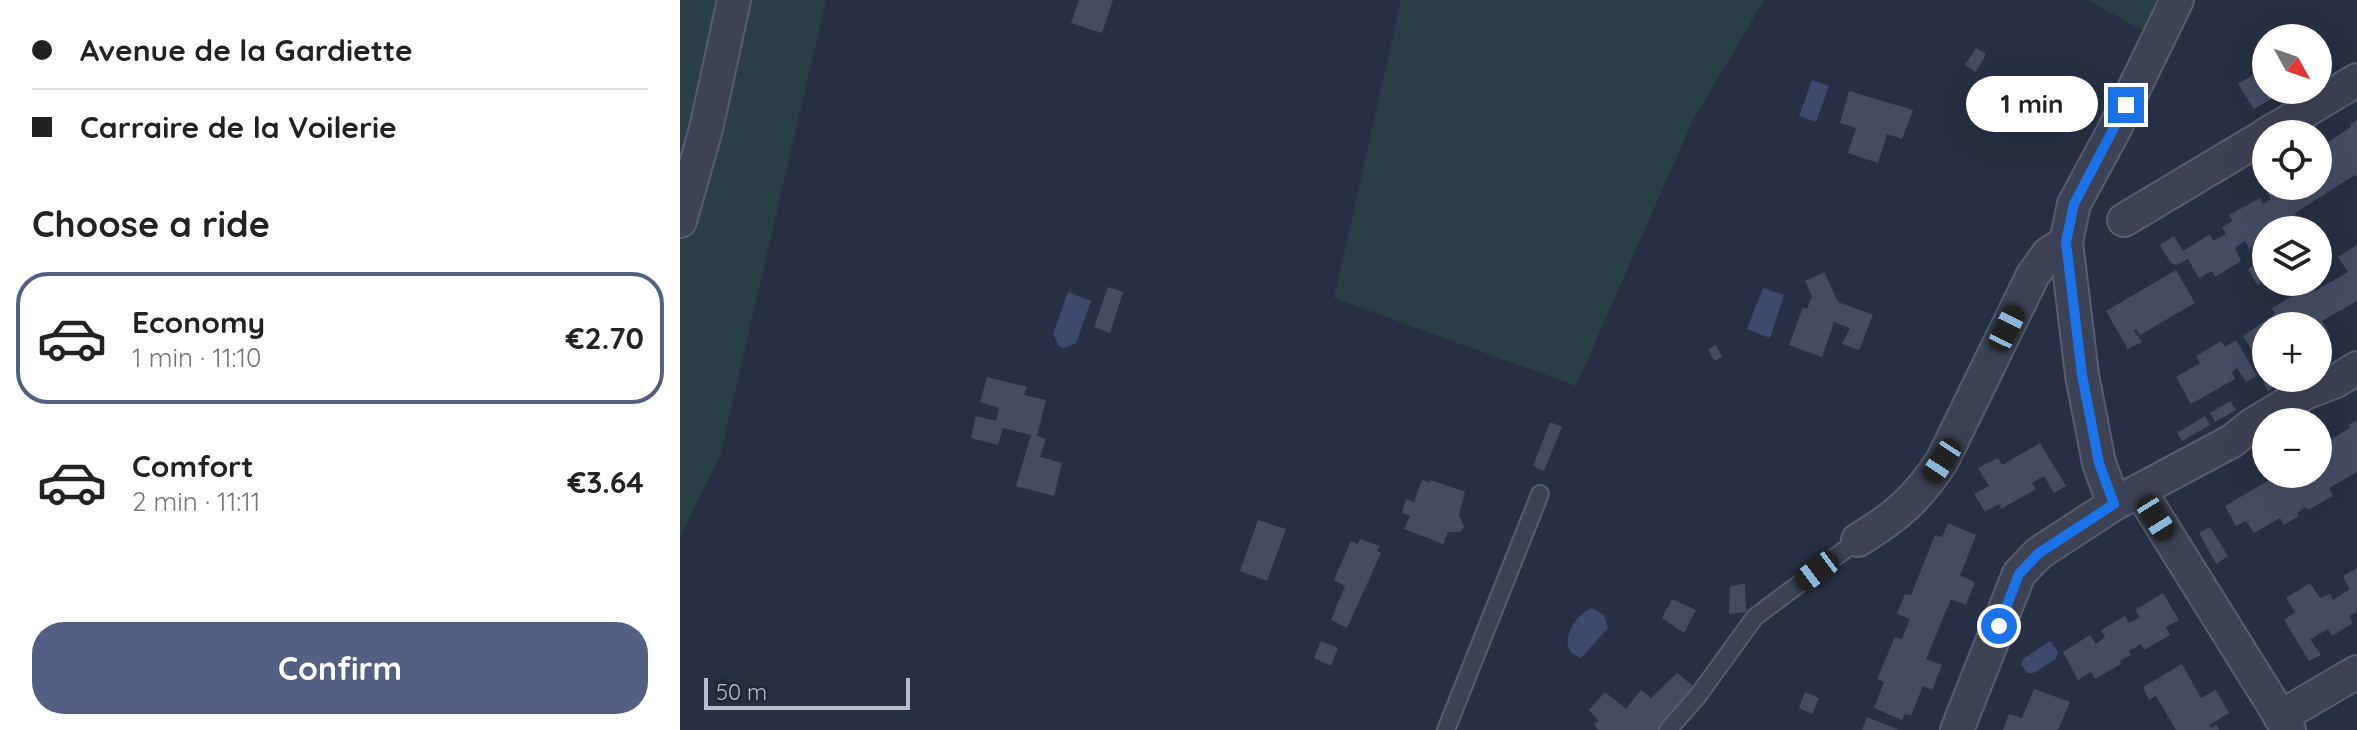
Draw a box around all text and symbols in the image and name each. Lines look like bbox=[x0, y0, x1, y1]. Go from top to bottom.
north arrow bbox=[2252, 24, 2332, 104]
map controls bbox=[2252, 24, 2332, 488]
text: Avenue de la Gardiette bbox=[80, 31, 413, 69]
callout: 1 min bbox=[1966, 77, 2098, 133]
text: 1 min bbox=[2001, 87, 2064, 120]
route end bbox=[2108, 87, 2144, 123]
text: Carraire de la Voilerie bbox=[80, 108, 397, 146]
button: locate bbox=[2252, 120, 2332, 200]
text: Choose a ride bbox=[32, 201, 270, 246]
button: layers bbox=[2252, 216, 2332, 296]
car bbox=[1986, 301, 2028, 355]
icon: car bbox=[36, 302, 108, 374]
text: Economy bbox=[132, 303, 265, 341]
button: + bbox=[2252, 312, 2332, 392]
text: €2.70 bbox=[566, 319, 644, 357]
text: 1 min · 11:10 bbox=[132, 341, 261, 374]
button: − bbox=[2252, 408, 2332, 488]
car bbox=[1919, 434, 1965, 488]
icon: car bbox=[36, 446, 108, 518]
text: Comfort bbox=[132, 447, 253, 485]
text: €3.64 bbox=[567, 463, 644, 501]
text: 2 min · 11:11 bbox=[132, 485, 260, 518]
car bbox=[2133, 491, 2179, 545]
car bbox=[1791, 547, 1843, 595]
route start bbox=[1981, 608, 2017, 644]
button: Confirm bbox=[32, 622, 648, 714]
scale bar bbox=[704, 674, 910, 710]
text: 50 m bbox=[716, 678, 767, 706]

